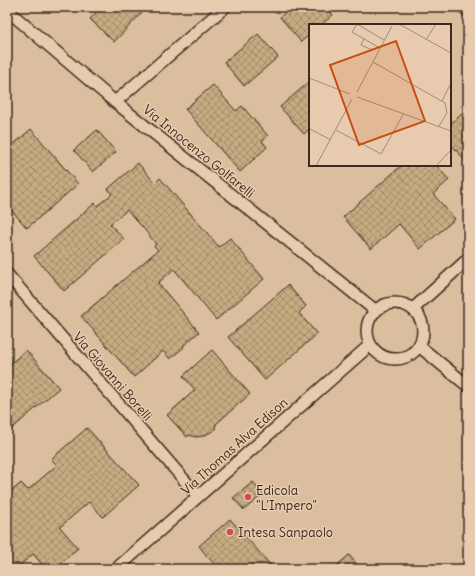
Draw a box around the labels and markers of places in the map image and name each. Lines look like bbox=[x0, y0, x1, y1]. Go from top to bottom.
place label: Edicola "L'Impero" bbox=[256, 482, 317, 514]
marker: Edicola "L'Impero" bbox=[243, 492, 253, 502]
place label: Intesa Sanpaolo bbox=[238, 524, 333, 541]
marker: Intesa Sanpaolo bbox=[225, 527, 235, 537]

